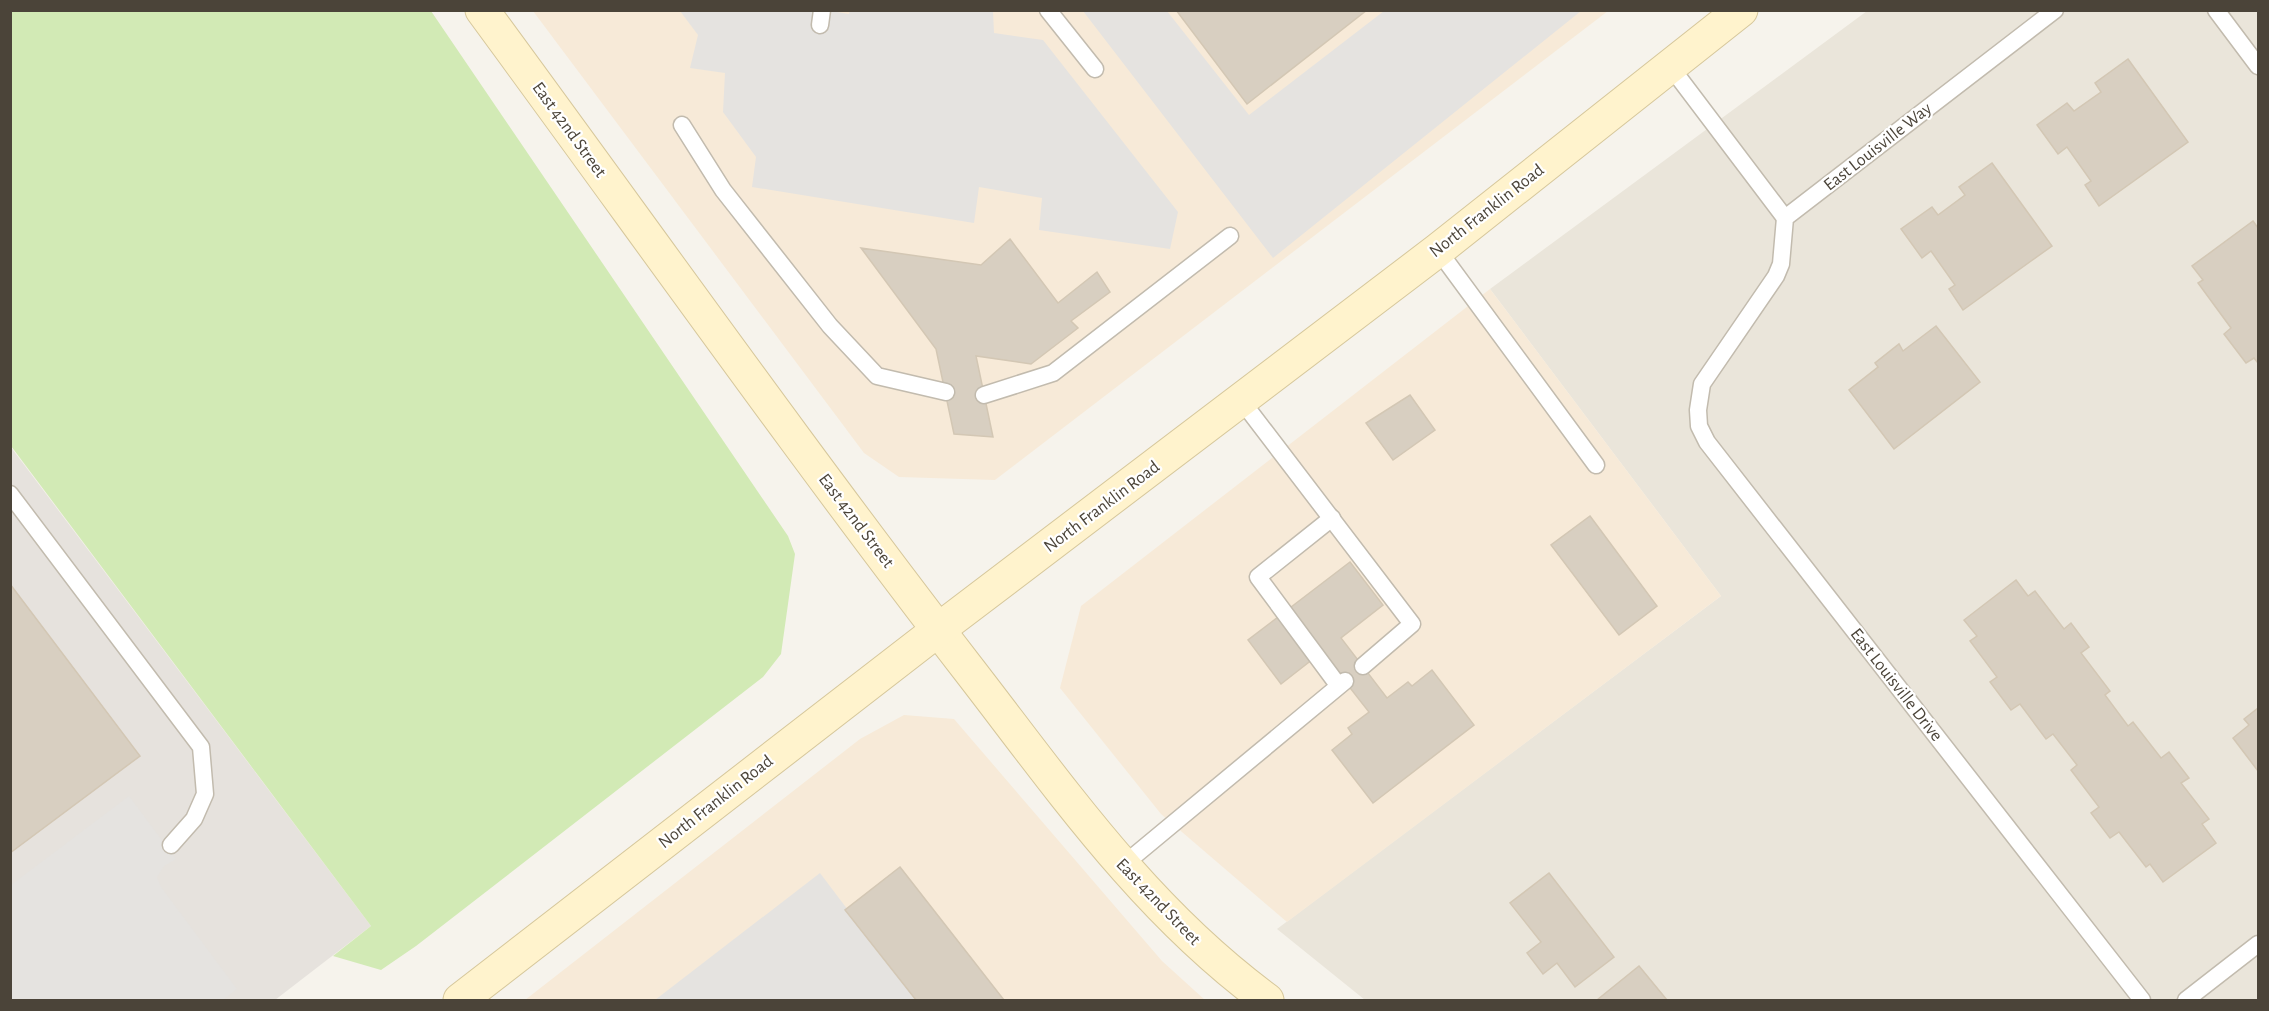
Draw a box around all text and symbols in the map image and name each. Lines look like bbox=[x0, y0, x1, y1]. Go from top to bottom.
street label: East 42nd Street bbox=[529, 79, 610, 181]
street label: East Louisville Way bbox=[1821, 99, 1936, 195]
street label: North Franklin Road bbox=[1426, 161, 1548, 261]
street label: North Franklin Road bbox=[1041, 458, 1163, 556]
street label: East 42nd Street bbox=[815, 471, 897, 572]
street label: East Louisville Drive bbox=[1846, 625, 1946, 745]
street label: North Franklin Road bbox=[655, 752, 777, 852]
street label: East 42nd Street bbox=[1112, 855, 1204, 949]

